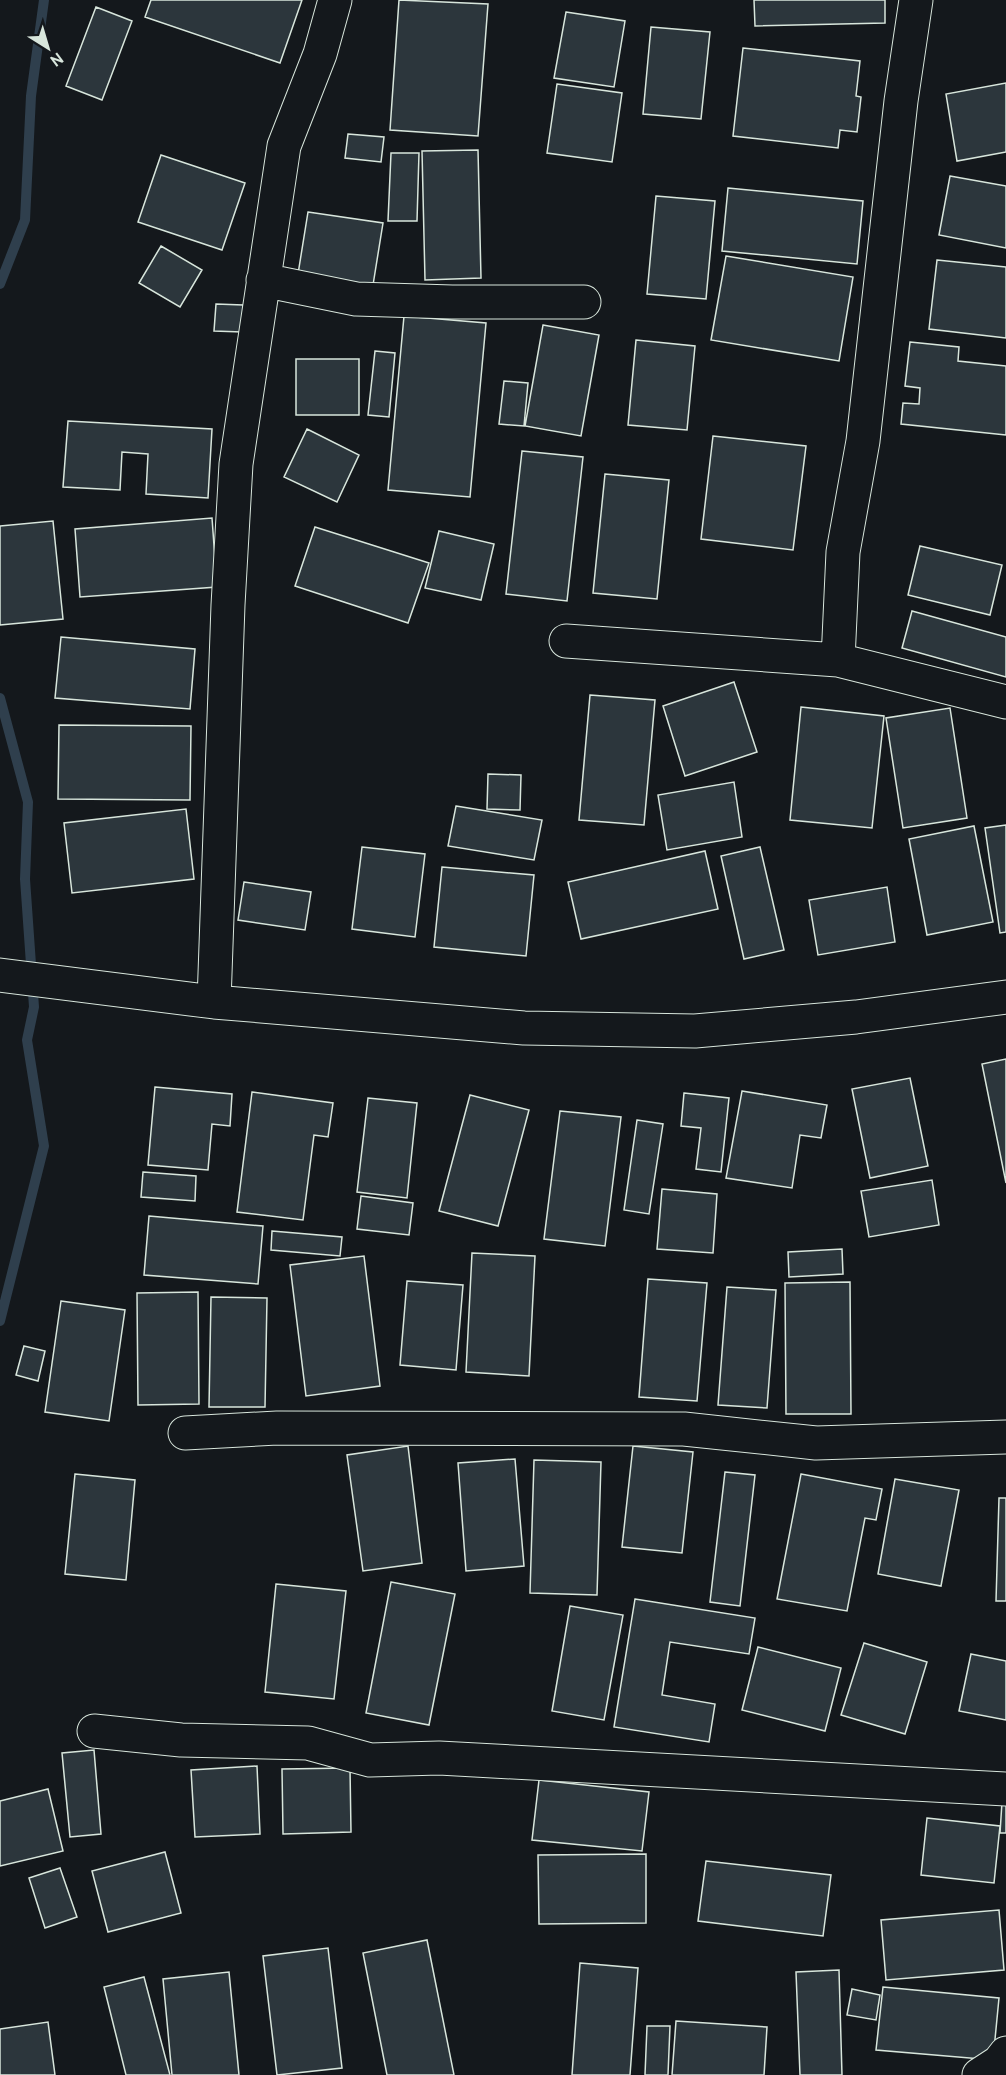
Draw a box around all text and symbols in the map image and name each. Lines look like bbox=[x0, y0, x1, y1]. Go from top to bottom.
north arrow bbox=[18, 18, 78, 78]
text: N bbox=[46, 49, 67, 71]

